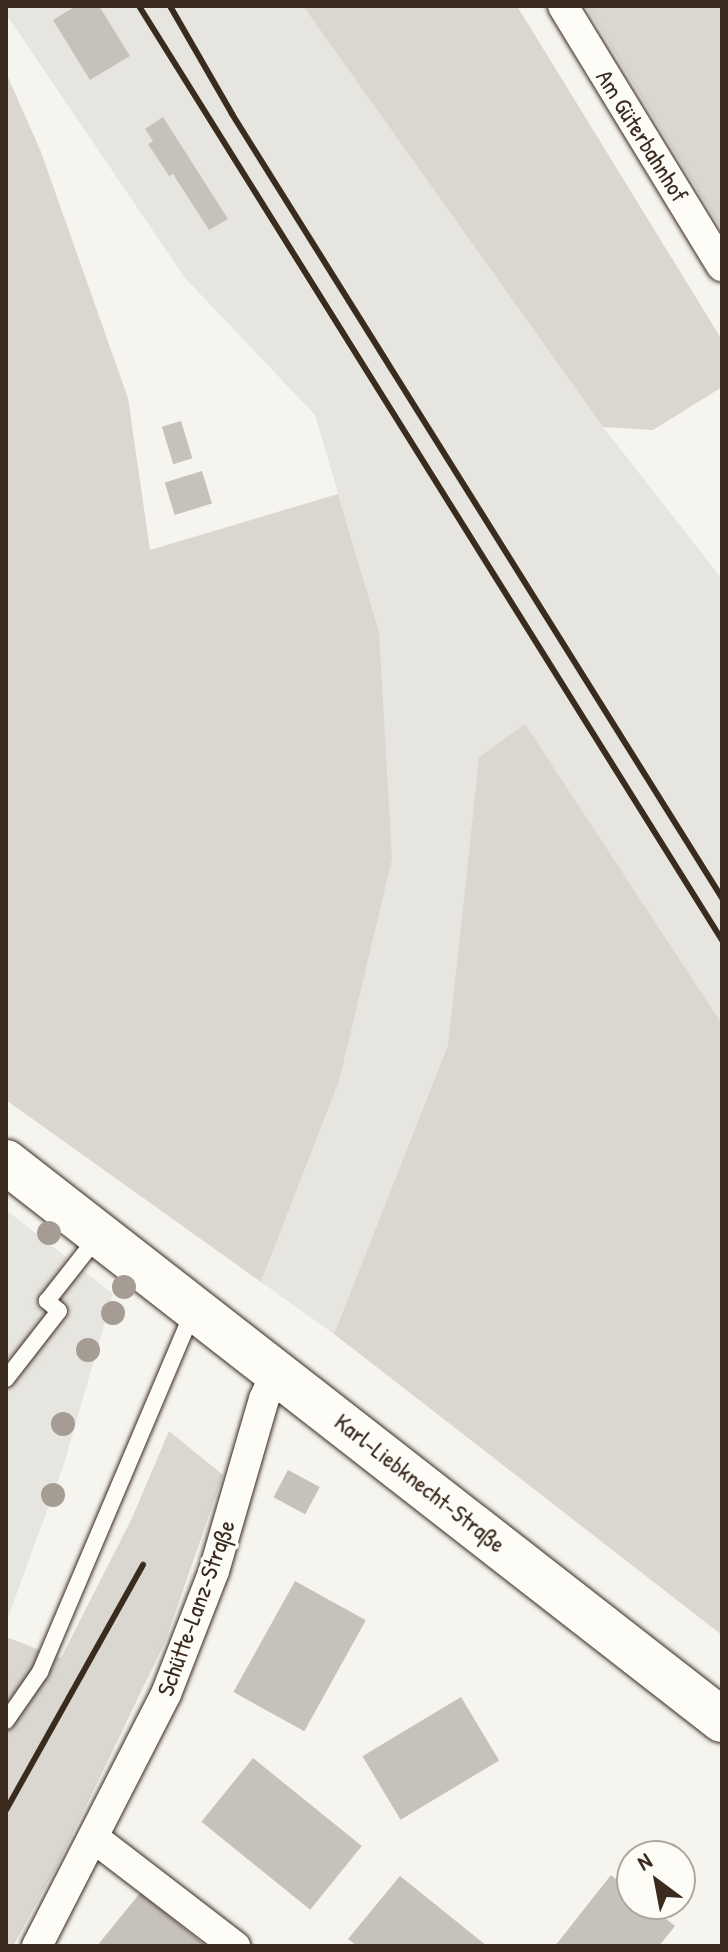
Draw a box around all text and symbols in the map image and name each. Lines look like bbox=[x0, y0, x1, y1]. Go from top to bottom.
street label: Am Güterbahnhof bbox=[590, 65, 694, 207]
street label: Karl-Liebknecht-Straße bbox=[329, 1407, 511, 1559]
street label: Schütte-Lanz-Straße bbox=[151, 1516, 241, 1700]
north arrow bbox=[616, 1840, 696, 1920]
text: N bbox=[631, 1846, 657, 1877]

